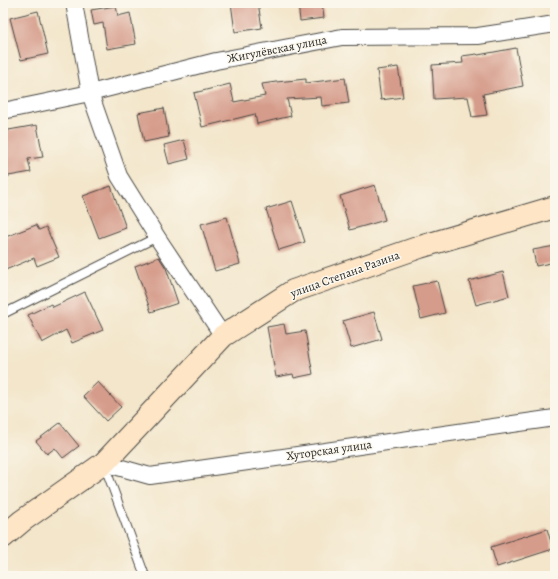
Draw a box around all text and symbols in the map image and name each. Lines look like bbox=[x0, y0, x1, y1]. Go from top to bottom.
street label: Жигулёвская улица bbox=[226, 31, 329, 66]
street label: улица Степана Разина bbox=[287, 247, 402, 302]
street label: Хуторская улица bbox=[285, 436, 373, 464]

